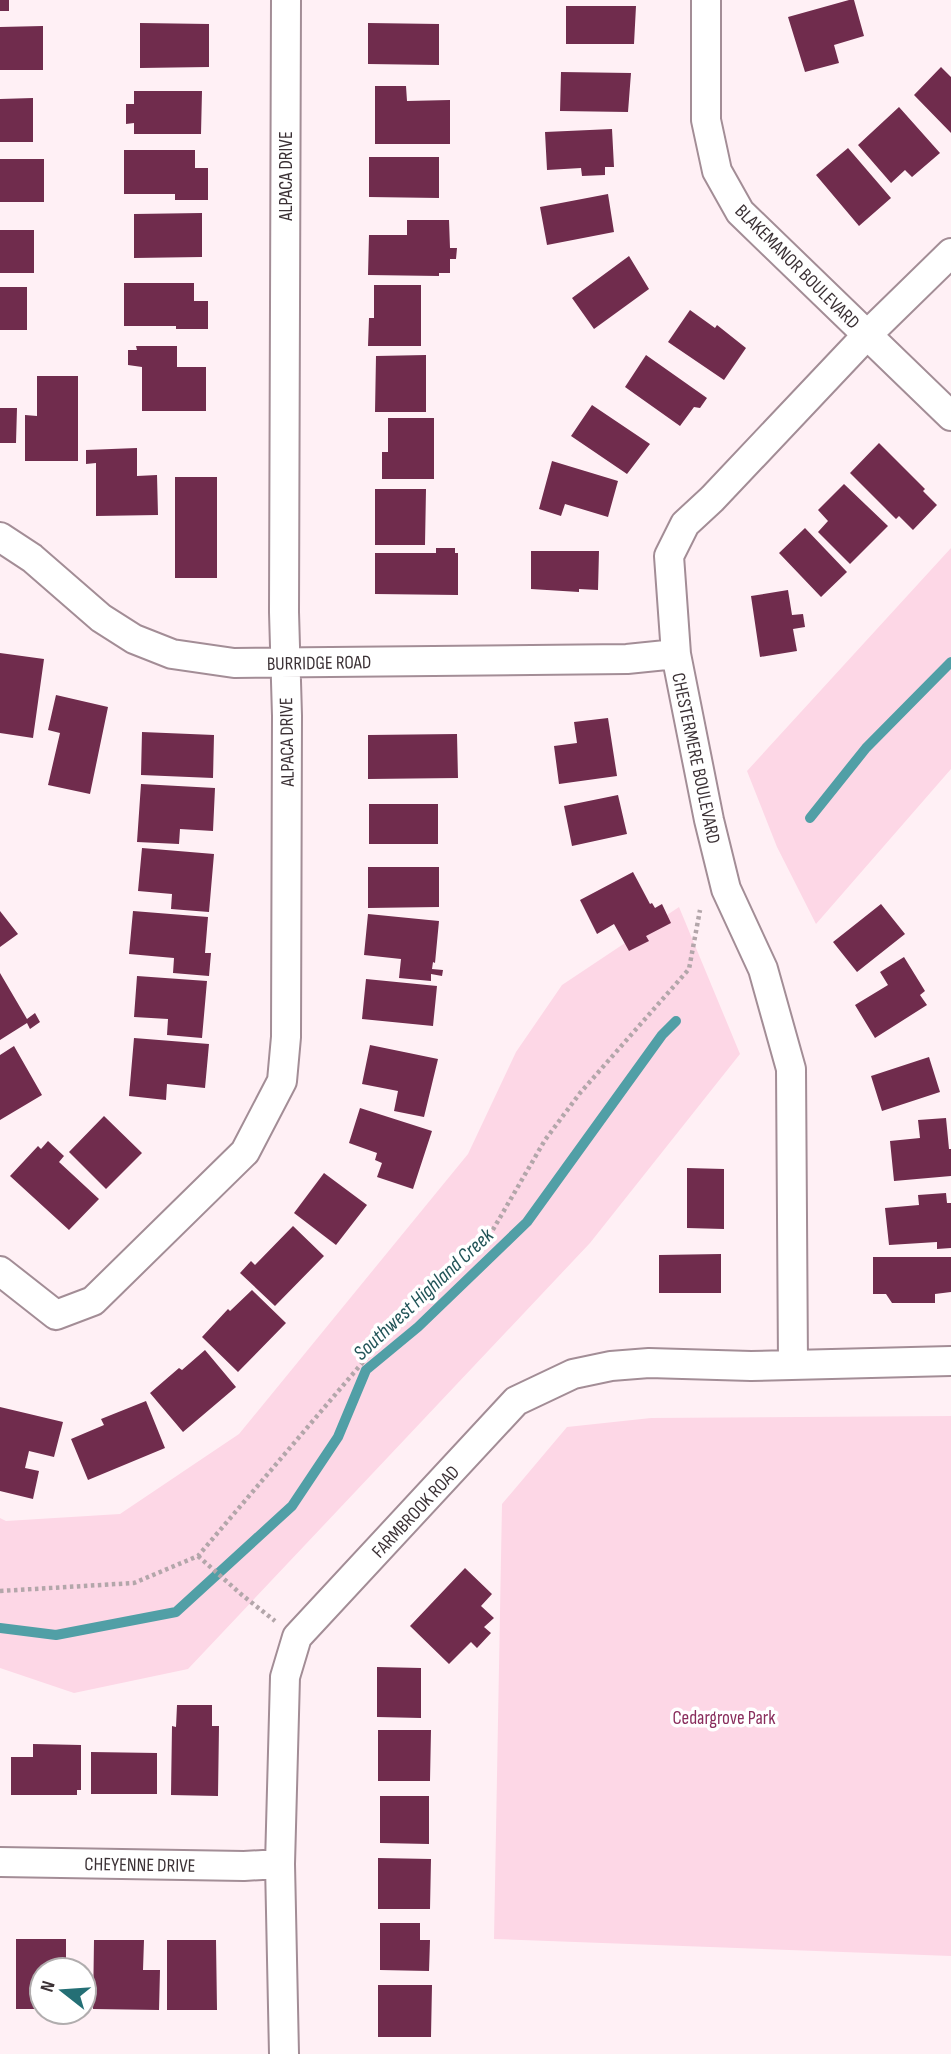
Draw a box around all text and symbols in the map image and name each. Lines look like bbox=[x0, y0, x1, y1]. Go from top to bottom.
street label: ALPACA DRIVE bbox=[275, 131, 298, 222]
street label: BLAKEMANOR BOULEVARD bbox=[730, 200, 864, 334]
street label: BURRIDGE ROAD bbox=[267, 651, 371, 676]
street label: CHESTERMERE BOULEVARD bbox=[666, 671, 725, 846]
street label: ALPACA DRIVE bbox=[275, 697, 300, 788]
water label: Southwest Highland Creek bbox=[348, 1222, 499, 1366]
street label: FARMBROOK ROAD bbox=[367, 1461, 465, 1563]
park label: Cedargrove Park bbox=[673, 1707, 776, 1730]
street label: CHEYENNE DRIVE bbox=[84, 1853, 196, 1878]
north arrow bbox=[28, 1956, 98, 2026]
text: N bbox=[36, 1978, 61, 1995]

